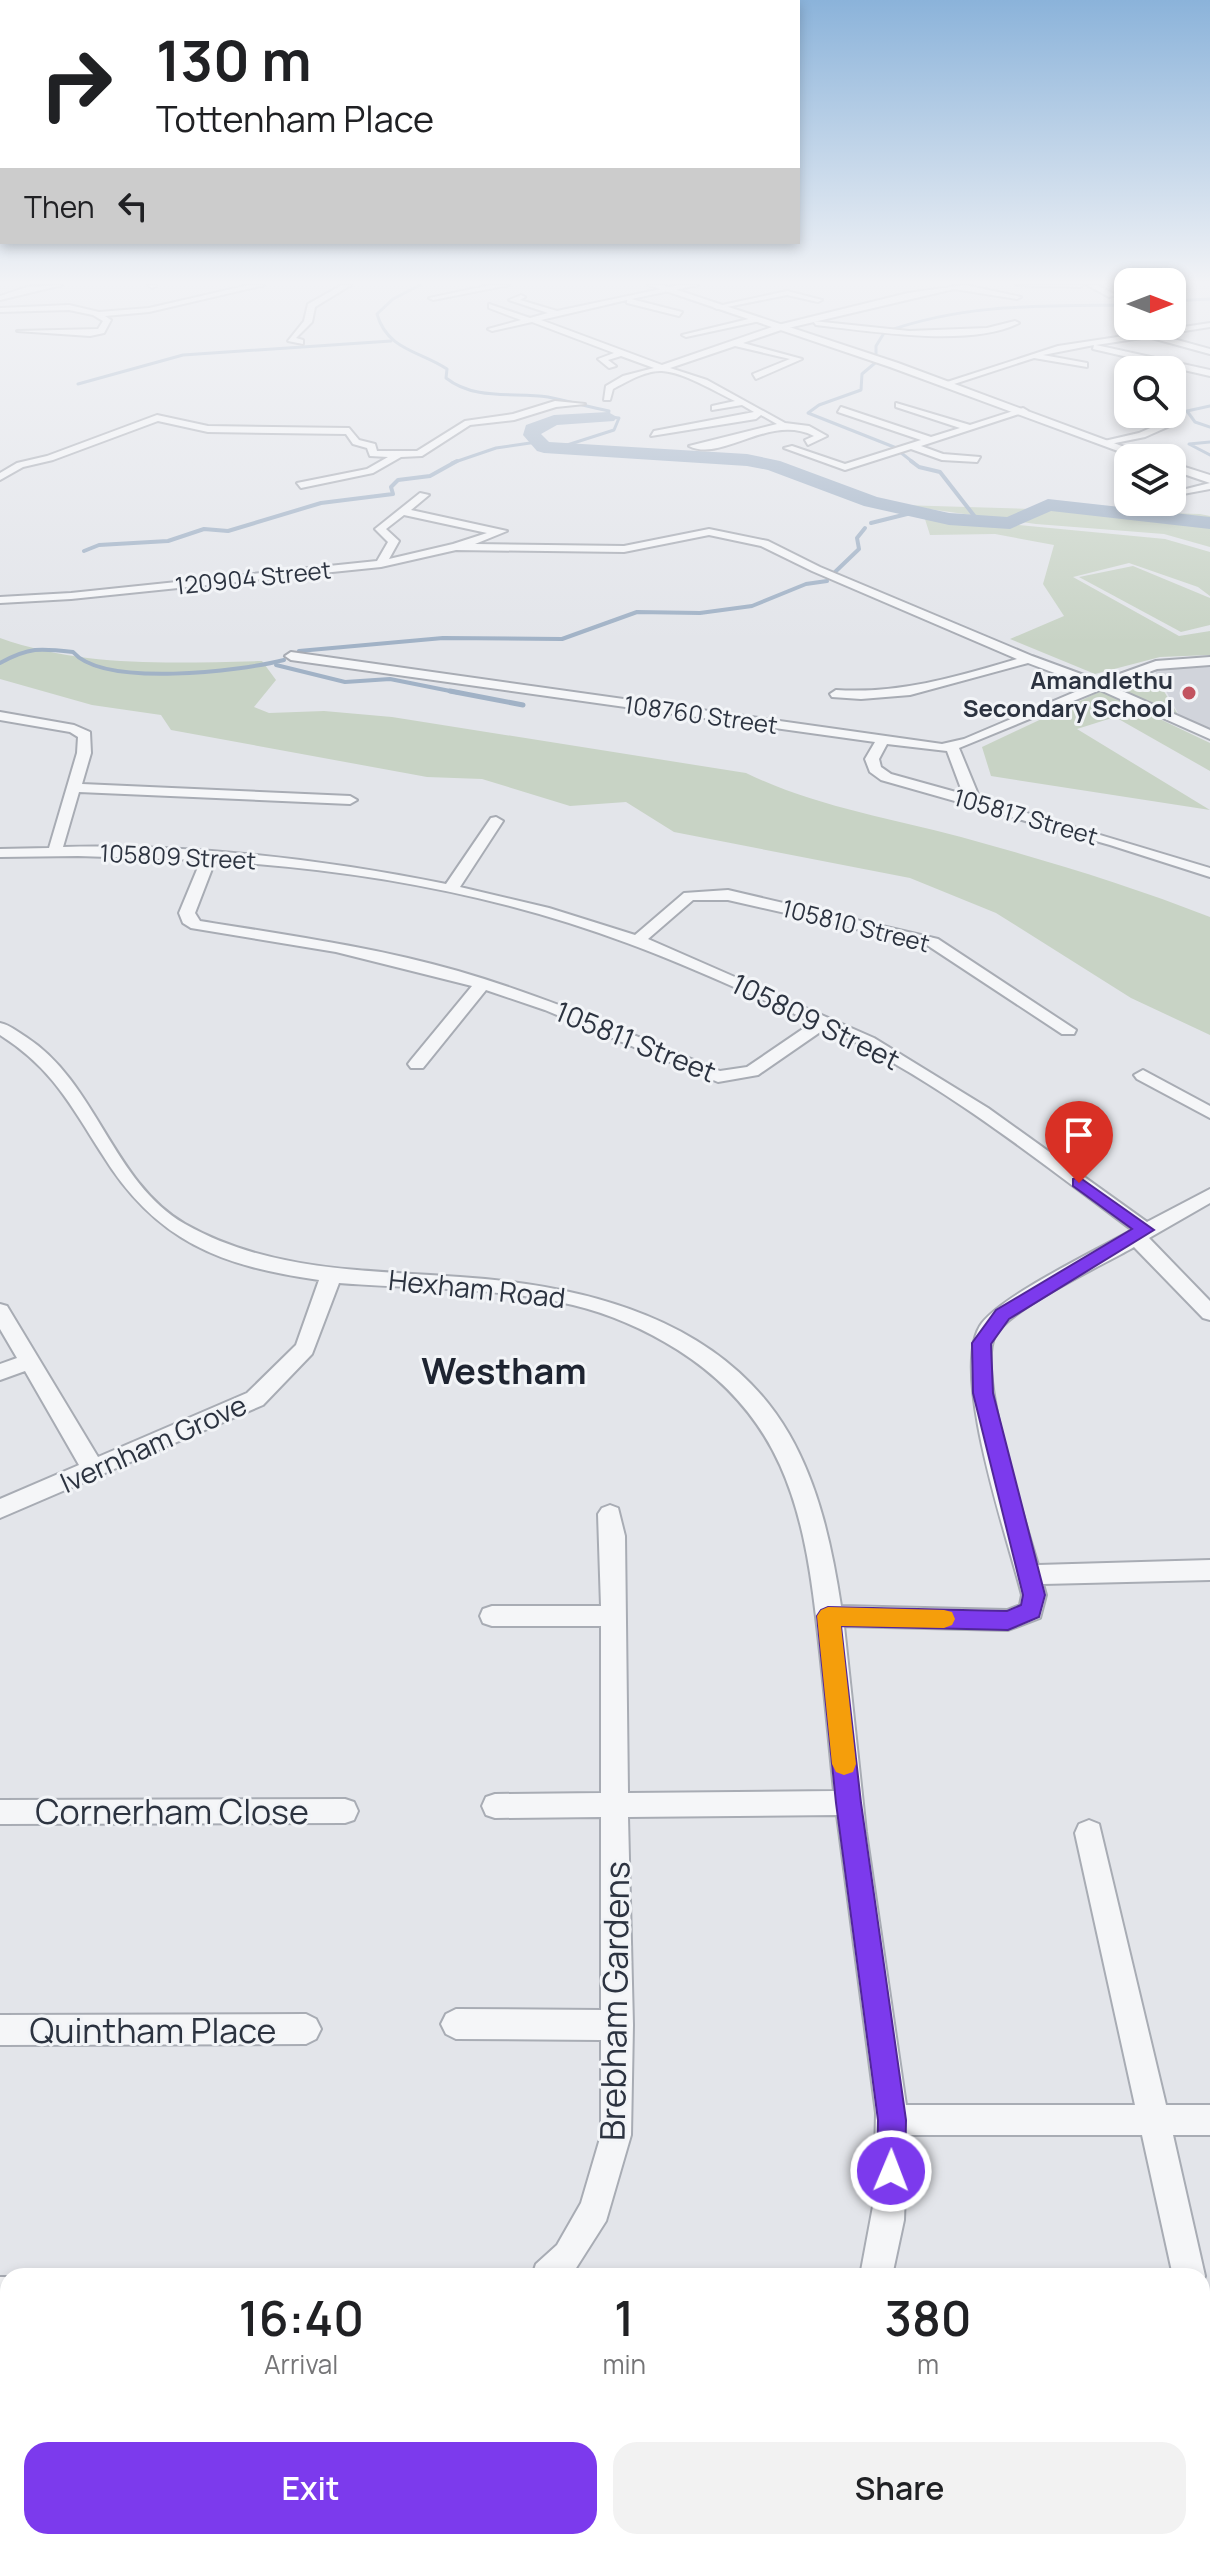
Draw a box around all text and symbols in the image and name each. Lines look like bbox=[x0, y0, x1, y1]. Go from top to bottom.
text: 130 m bbox=[156, 21, 312, 98]
icon: right bbox=[24, 32, 128, 136]
text: Tottenham Place bbox=[156, 94, 434, 143]
icon: left bbox=[111, 184, 155, 228]
text: Then bbox=[24, 186, 95, 227]
north arrow bbox=[1114, 268, 1186, 340]
map controls bbox=[1114, 268, 1186, 516]
button: search bbox=[1114, 356, 1186, 428]
button: layers bbox=[1114, 444, 1186, 516]
street label: 120904 Street bbox=[173, 552, 333, 602]
place label: Amandlethu Secondary School bbox=[963, 663, 1173, 724]
marker: Amandlethu Secondary School bbox=[1180, 684, 1198, 702]
street label: 108760 Street bbox=[622, 687, 780, 741]
street label: 105817 Street bbox=[950, 780, 1102, 852]
street label: 105809 Street bbox=[99, 835, 257, 877]
street label: 105810 Street bbox=[779, 891, 933, 959]
street label: 105809 Street bbox=[726, 964, 906, 1078]
street label: 105811 Street bbox=[550, 992, 722, 1090]
pin bbox=[1045, 1101, 1113, 1183]
icon: arrive bbox=[1057, 1113, 1101, 1157]
street label: Hexham Road bbox=[387, 1260, 567, 1316]
district label: Westham bbox=[421, 1346, 587, 1395]
street label: Ivernham Grove bbox=[54, 1385, 252, 1501]
street label: Cornerham Close bbox=[35, 1788, 309, 1834]
street label: Brebham Gardens bbox=[589, 1861, 639, 2141]
street label: Quintham Place bbox=[30, 2007, 276, 2053]
position arrow bbox=[849, 2129, 933, 2213]
text: 16:40 bbox=[238, 2285, 364, 2350]
text: 1 bbox=[614, 2285, 634, 2350]
text: 380 bbox=[884, 2285, 972, 2350]
text: Arrival bbox=[264, 2346, 338, 2382]
text: min bbox=[602, 2346, 646, 2382]
text: m bbox=[917, 2346, 939, 2382]
button: Exit bbox=[24, 2442, 597, 2534]
button: Share bbox=[613, 2442, 1186, 2534]

